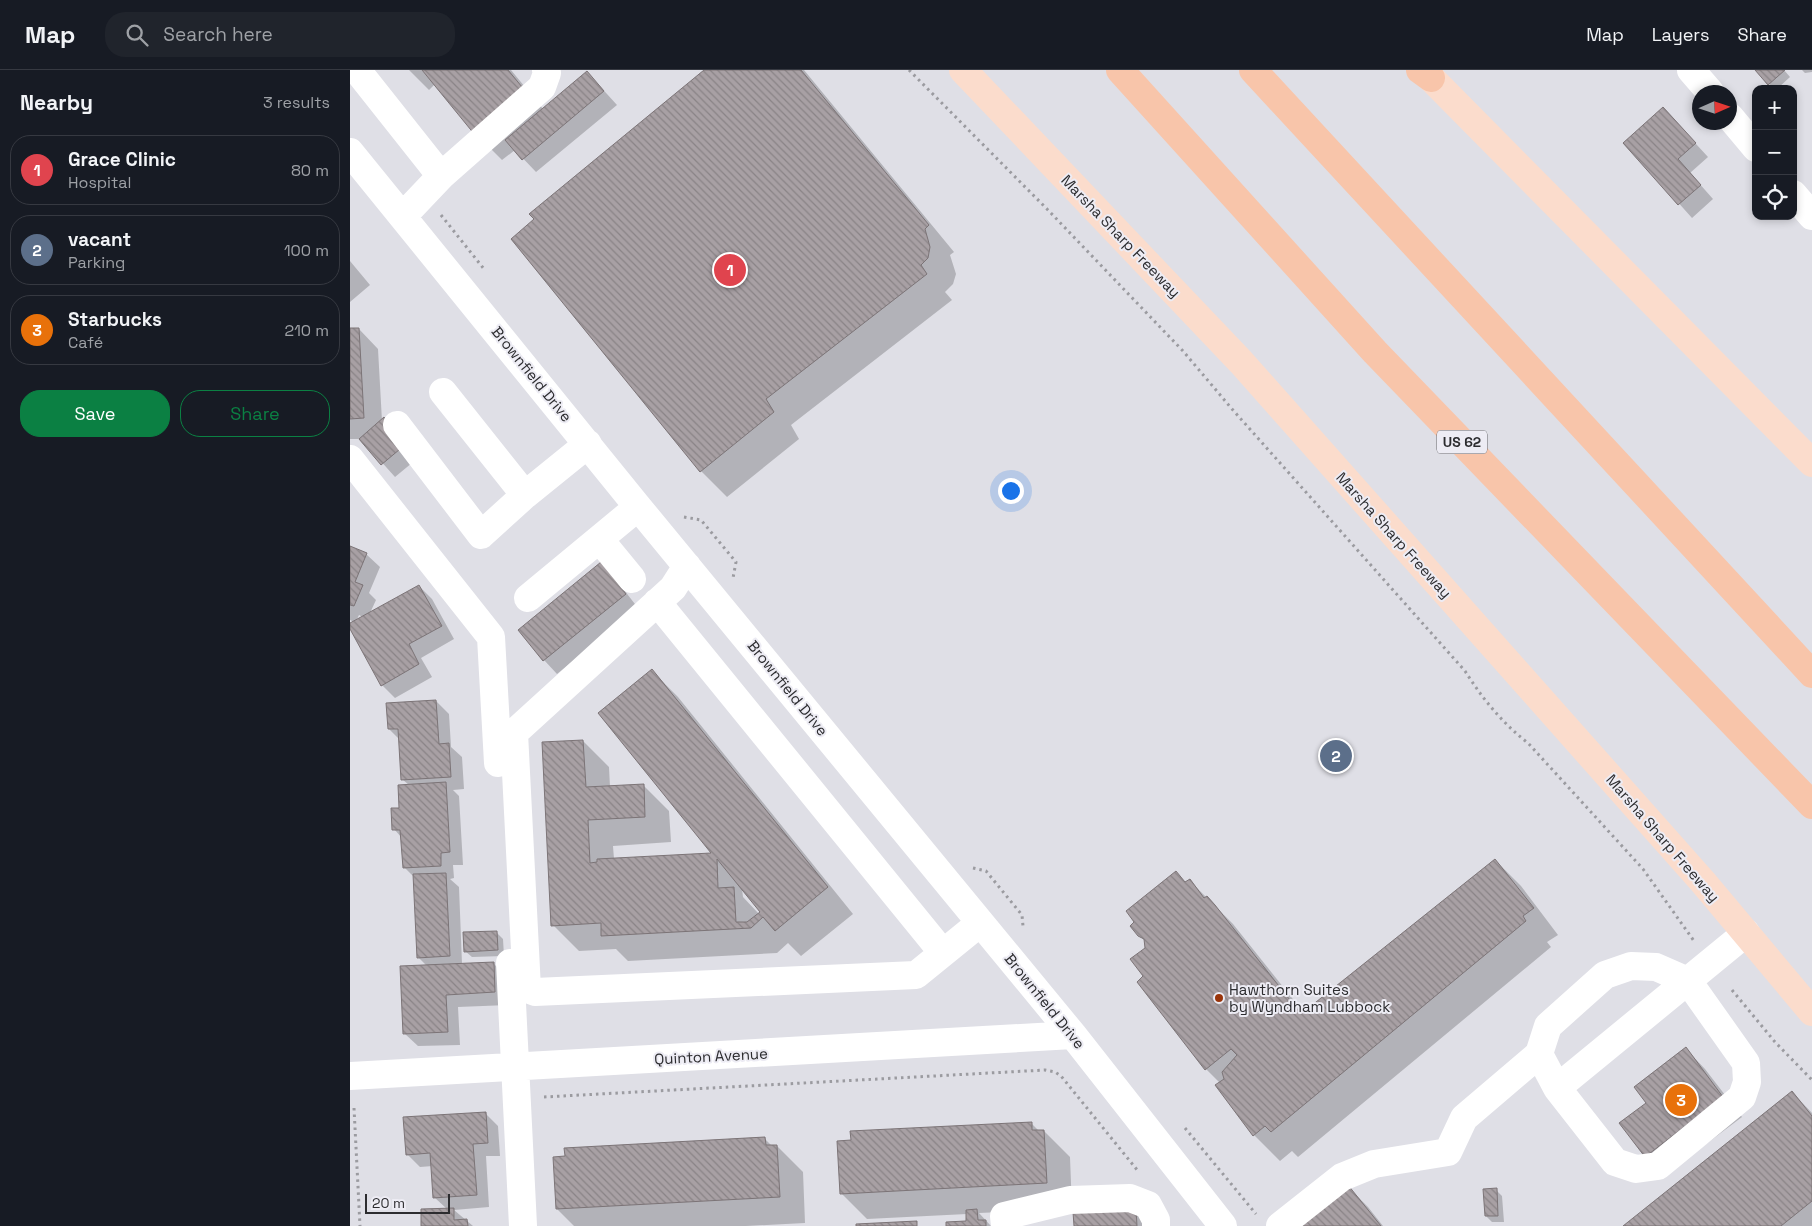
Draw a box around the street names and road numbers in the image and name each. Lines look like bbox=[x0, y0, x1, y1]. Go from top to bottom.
street label: Marsha Sharp Freeway bbox=[1057, 171, 1185, 301]
street label: Brownfield Drive bbox=[488, 322, 576, 426]
road number: US 62 bbox=[1437, 431, 1487, 454]
street label: Marsha Sharp Freeway bbox=[1332, 468, 1456, 602]
street label: Brownfield Drive bbox=[744, 636, 832, 740]
street label: Marsha Sharp Freeway bbox=[1602, 770, 1724, 906]
street label: Brownfield Drive bbox=[1001, 949, 1089, 1053]
street label: Quinton Avenue bbox=[654, 1044, 768, 1068]

